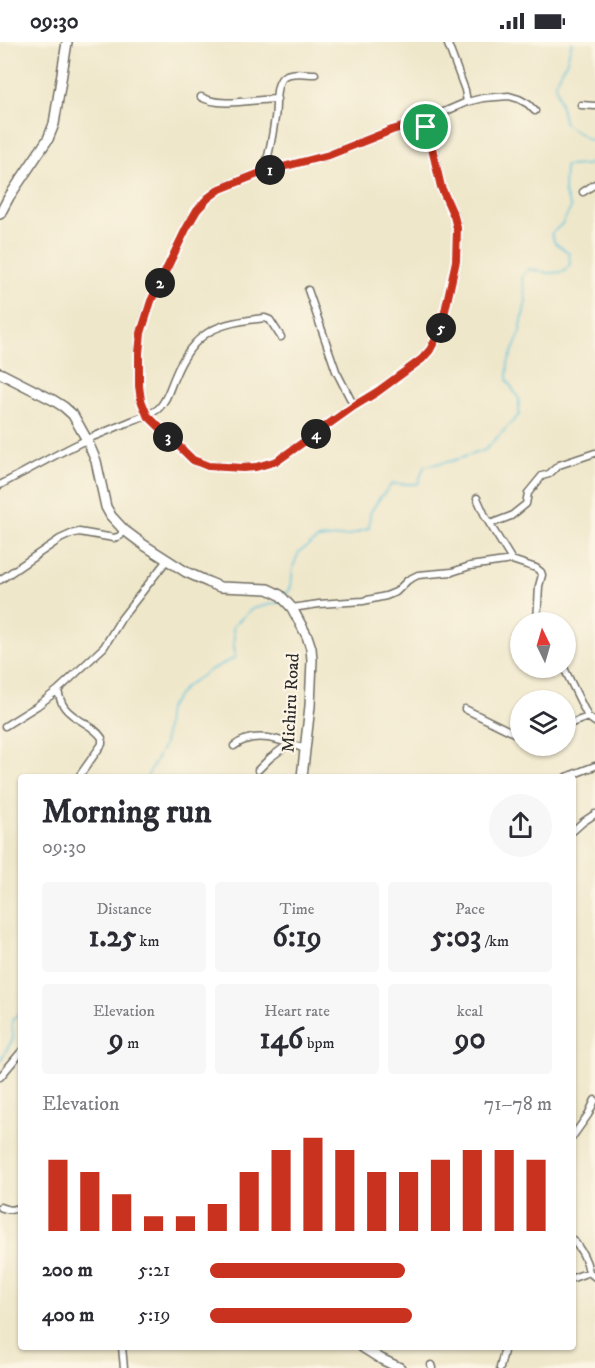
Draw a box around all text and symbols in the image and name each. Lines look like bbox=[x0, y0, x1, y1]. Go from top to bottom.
text: 09:30 bbox=[30, 8, 79, 35]
pin bbox=[400, 101, 451, 152]
icon: arrive bbox=[409, 110, 442, 143]
pin: 1 bbox=[255, 155, 285, 185]
text: 1 bbox=[267, 160, 273, 180]
pin: 2 bbox=[145, 268, 175, 298]
text: 2 bbox=[156, 273, 164, 293]
pin: 5 bbox=[426, 313, 456, 343]
text: 5 bbox=[437, 318, 445, 338]
pin: 4 bbox=[301, 419, 331, 449]
pin: 3 bbox=[153, 422, 183, 452]
text: 4 bbox=[311, 424, 321, 444]
text: 3 bbox=[165, 427, 171, 447]
north arrow bbox=[510, 612, 576, 678]
map controls bbox=[510, 612, 576, 756]
street label: Michiru Road bbox=[277, 653, 305, 753]
button: layers bbox=[510, 690, 576, 756]
text: Morning run bbox=[42, 792, 211, 833]
button: share bbox=[489, 794, 552, 857]
text: 09:30 bbox=[42, 835, 86, 860]
text: Distance bbox=[96, 899, 152, 919]
text: Time bbox=[280, 899, 314, 919]
text: Pace bbox=[455, 899, 485, 919]
text: 1.25 bbox=[89, 919, 136, 956]
text: 6:19 bbox=[272, 919, 322, 956]
text: 5:03 bbox=[431, 919, 481, 956]
text: km bbox=[136, 931, 159, 951]
text: /km bbox=[481, 931, 509, 951]
text: Elevation bbox=[93, 1001, 155, 1021]
text: Heart rate bbox=[264, 1001, 330, 1021]
text: kcal bbox=[457, 1001, 483, 1021]
text: 9 bbox=[109, 1021, 124, 1058]
text: 146 bbox=[260, 1021, 303, 1058]
text: 90 bbox=[454, 1021, 486, 1058]
text: m bbox=[124, 1033, 139, 1053]
text: bpm bbox=[303, 1033, 334, 1053]
text: Elevation bbox=[42, 1092, 119, 1117]
text: 71–78 m bbox=[484, 1092, 552, 1117]
text: 200 m bbox=[42, 1258, 93, 1283]
text: 5:21 bbox=[138, 1258, 170, 1283]
text: 400 m bbox=[42, 1303, 94, 1328]
text: 5:19 bbox=[138, 1303, 170, 1328]

